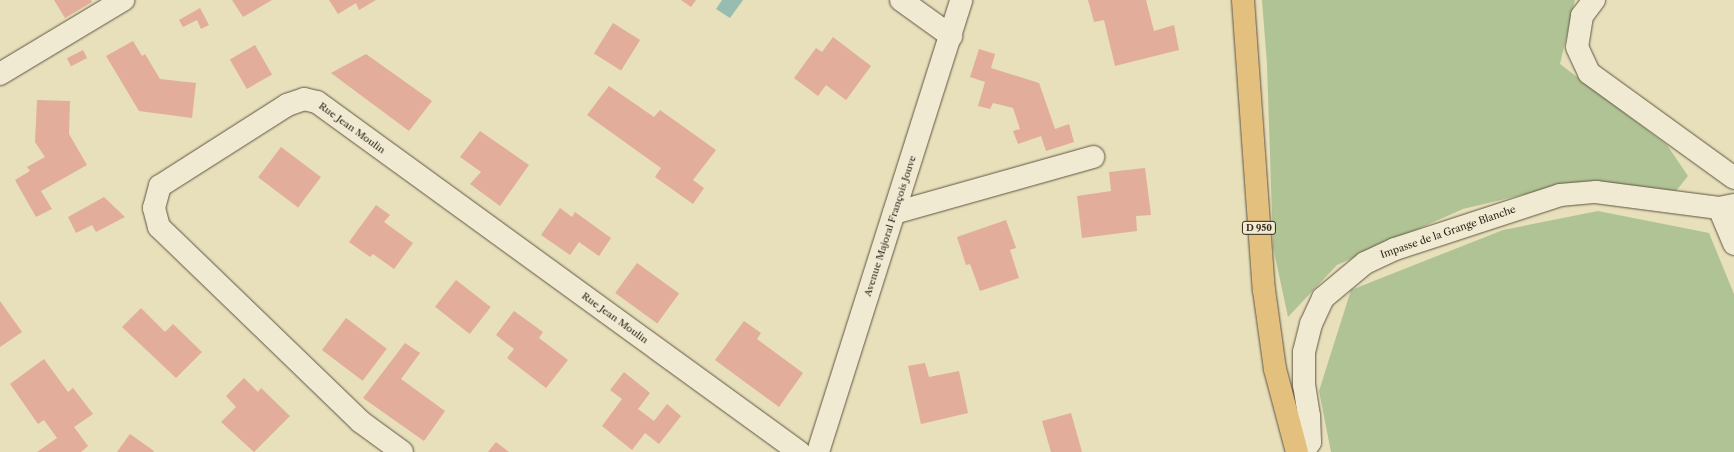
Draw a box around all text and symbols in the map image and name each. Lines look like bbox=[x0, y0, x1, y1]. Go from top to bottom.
street label: Rue Jean Moulin bbox=[316, 100, 388, 156]
street label: Avenue Majoral François Jouve bbox=[861, 154, 919, 298]
street label: Impasse de la Grange Blanche bbox=[1379, 203, 1517, 261]
road number: D 950 bbox=[1241, 221, 1277, 235]
street label: Rue Jean Moulin bbox=[579, 290, 651, 346]

